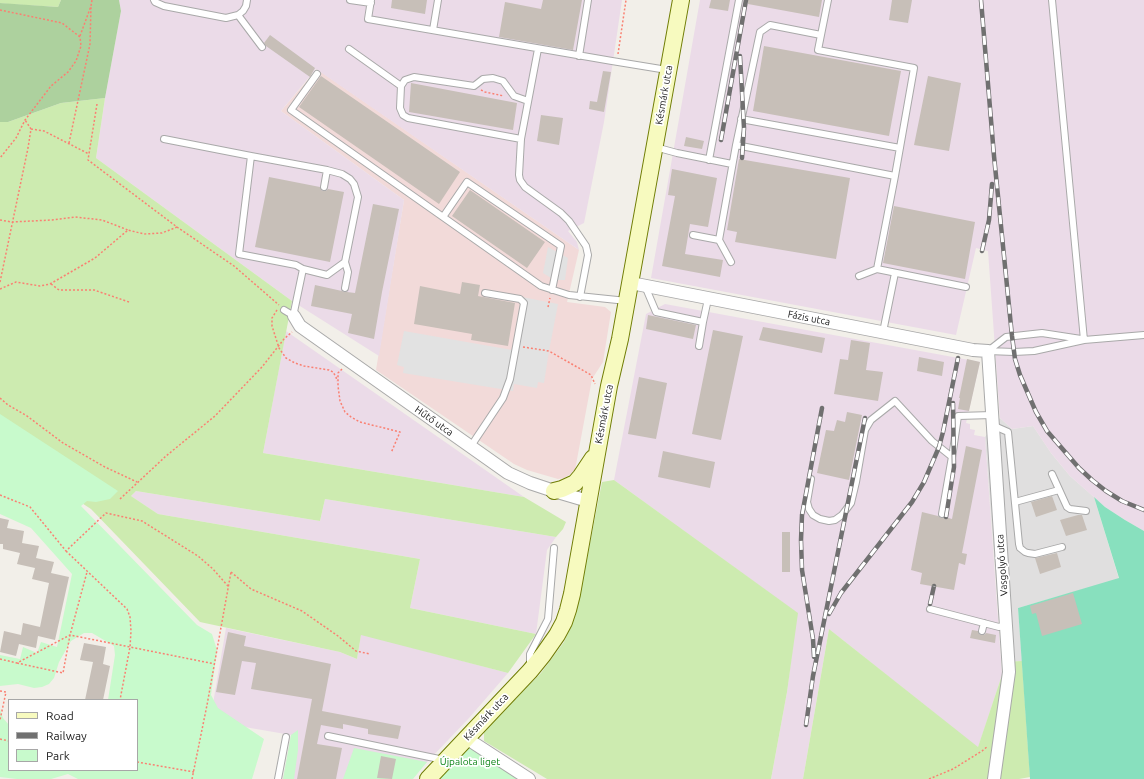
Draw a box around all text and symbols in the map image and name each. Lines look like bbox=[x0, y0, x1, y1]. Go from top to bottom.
street label: Késmárk utca bbox=[653, 64, 675, 126]
street label: Fázis utca bbox=[787, 308, 831, 328]
street label: Késmárk utca bbox=[592, 383, 616, 445]
street label: Hűtő utca bbox=[412, 403, 456, 439]
street label: Vasgolyó utca bbox=[994, 534, 1010, 596]
street label: Késmárk utca bbox=[461, 691, 511, 743]
legend bbox=[8, 699, 138, 771]
text: Road bbox=[46, 709, 74, 722]
text: Railway bbox=[46, 729, 87, 742]
text: Park bbox=[46, 749, 70, 762]
park label: Újpalota liget bbox=[440, 756, 500, 768]

